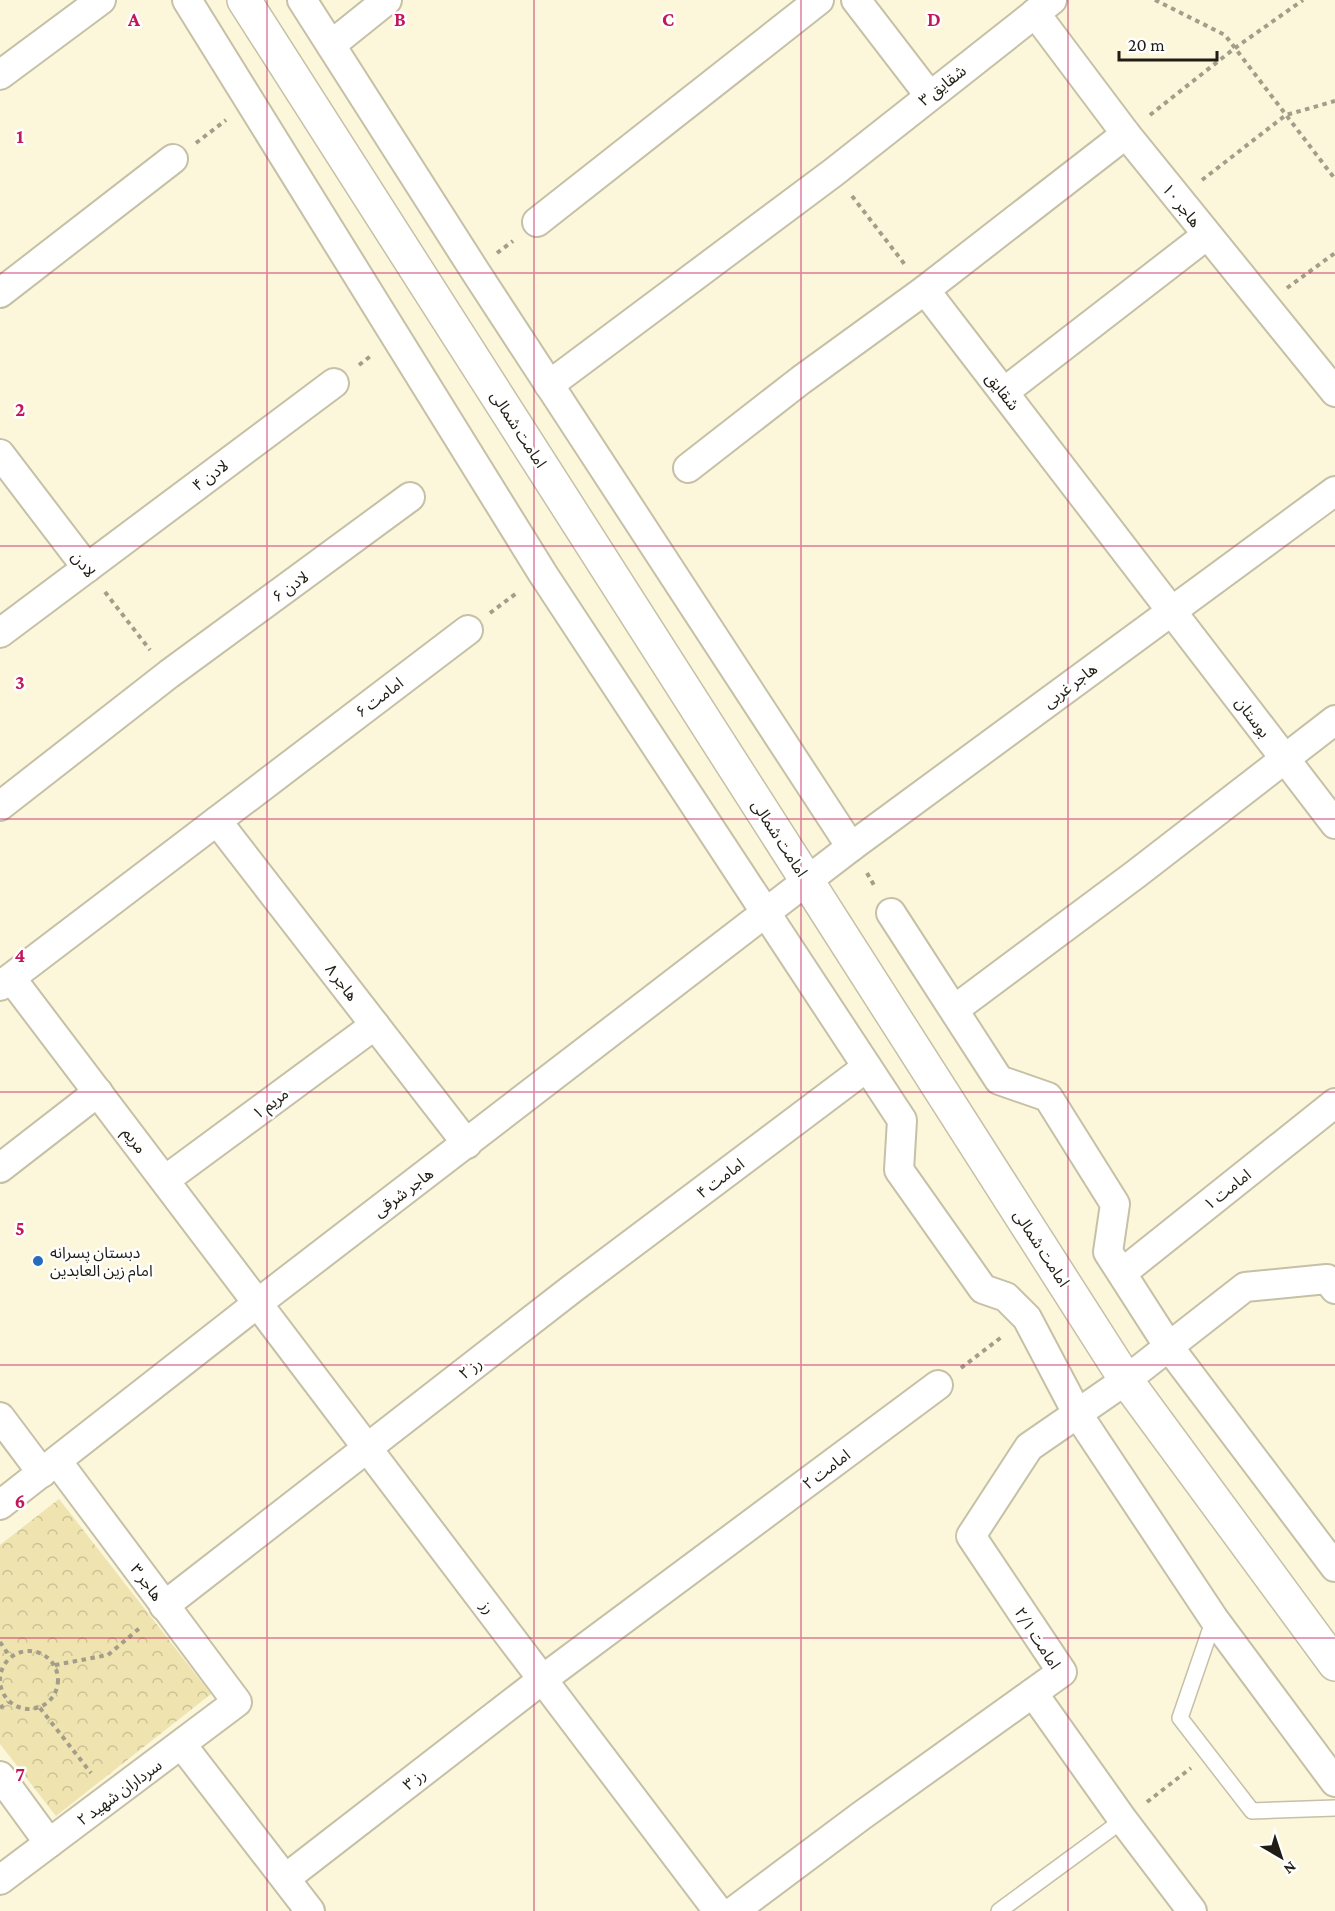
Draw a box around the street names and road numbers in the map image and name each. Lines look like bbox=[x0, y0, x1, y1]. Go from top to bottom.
street label: شقایق ۳ bbox=[915, 62, 970, 111]
street label: هاجر ۱۰ bbox=[1158, 180, 1204, 231]
street label: شقایق bbox=[981, 369, 1022, 415]
street label: امامت شمالی bbox=[487, 388, 550, 471]
street label: لادن ۴ bbox=[189, 457, 232, 495]
street label: لادن bbox=[68, 548, 99, 581]
street label: لادن ۶ bbox=[269, 568, 312, 606]
street label: هاجر غربی bbox=[1040, 660, 1101, 712]
street label: امامت ۶ bbox=[352, 674, 406, 721]
street label: بوستان bbox=[1231, 694, 1273, 741]
street label: امامت شمالی bbox=[748, 797, 811, 880]
street label: هاجر ۸ bbox=[321, 961, 361, 1005]
street label: مریم ۱ bbox=[249, 1085, 294, 1125]
street label: مریم bbox=[116, 1124, 150, 1159]
street label: امامت ۴ bbox=[693, 1155, 747, 1202]
street label: هاجر شرقی bbox=[370, 1165, 437, 1221]
street label: امامت ۱ bbox=[1200, 1166, 1254, 1213]
street label: امامت شمالی bbox=[1010, 1207, 1073, 1290]
street label: رز ۲ bbox=[456, 1354, 486, 1383]
street label: امامت ۲ bbox=[799, 1446, 853, 1493]
street label: هاجر ۳ bbox=[126, 1561, 166, 1605]
street label: رز bbox=[476, 1597, 498, 1618]
street label: امامت ۲/۱ bbox=[1011, 1604, 1064, 1672]
street label: سرداران شهید ۲ bbox=[74, 1756, 165, 1830]
street label: رز ۳ bbox=[400, 1765, 430, 1794]

